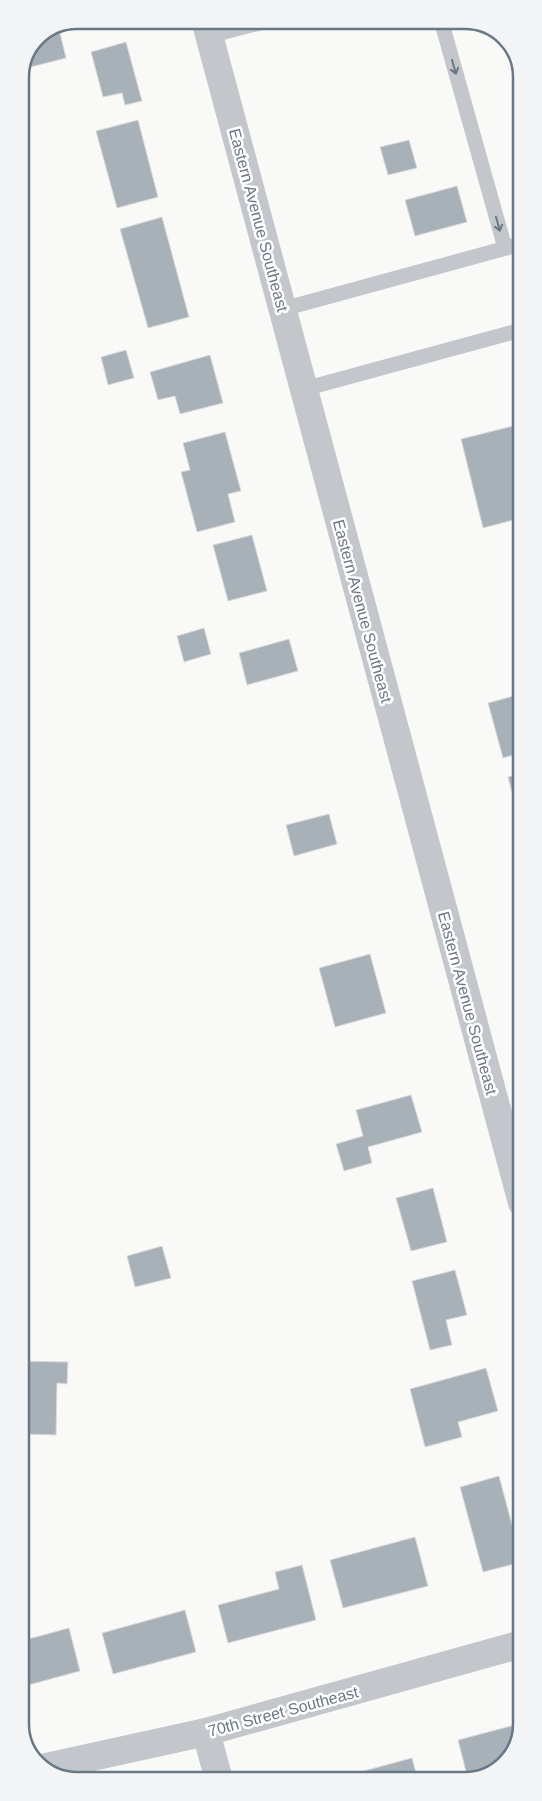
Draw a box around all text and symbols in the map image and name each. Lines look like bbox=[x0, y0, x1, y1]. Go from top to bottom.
one-way arrow bbox=[450, 59, 459, 75]
street label: Eastern Avenue Southeast bbox=[226, 127, 291, 314]
one-way arrow bbox=[494, 215, 503, 231]
street label: Eastern Avenue Southeast bbox=[330, 518, 395, 705]
street label: Eastern Avenue Southeast bbox=[435, 910, 500, 1097]
street label: 70th Street Southeast bbox=[206, 1683, 361, 1740]

